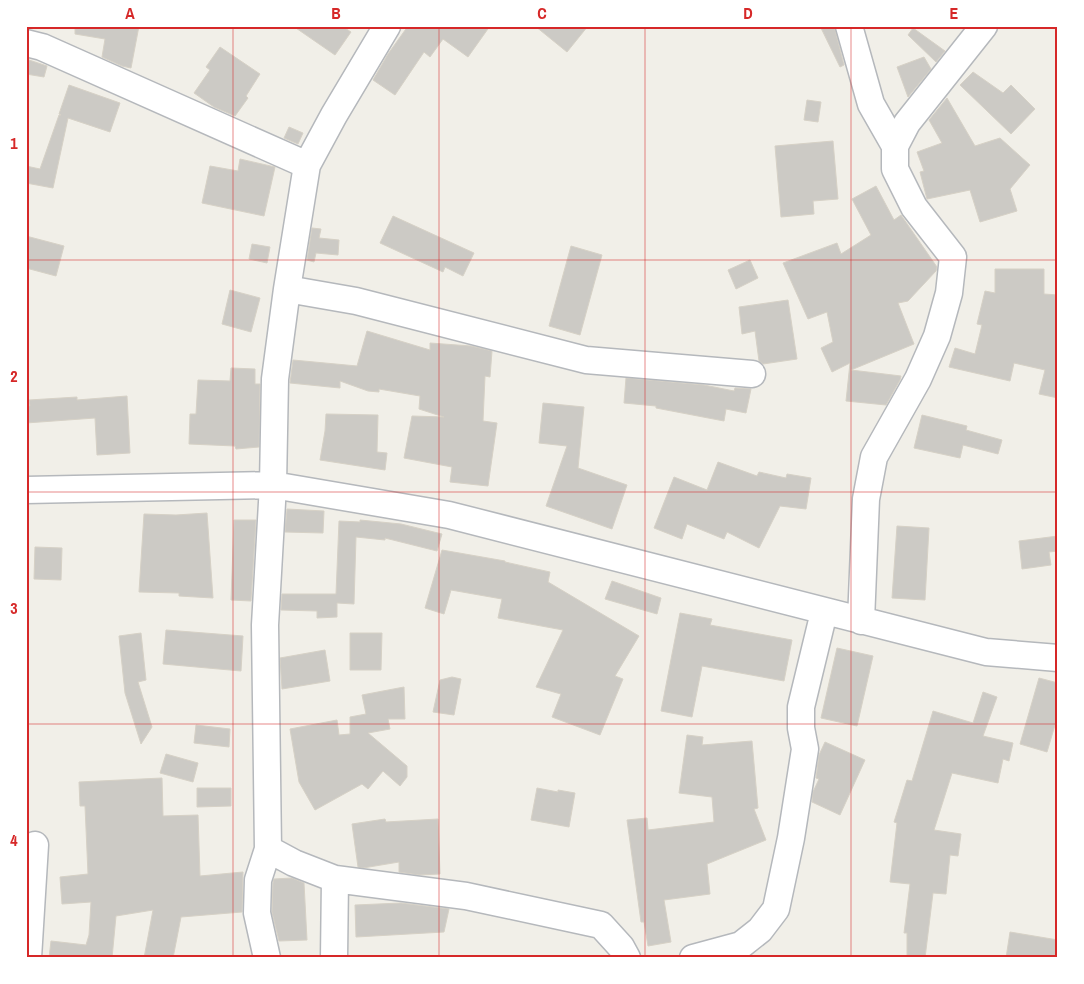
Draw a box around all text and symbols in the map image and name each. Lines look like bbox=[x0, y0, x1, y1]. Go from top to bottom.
text: A bbox=[125, 2, 135, 24]
text: B bbox=[331, 2, 341, 24]
text: C bbox=[537, 2, 547, 24]
text: D bbox=[743, 2, 753, 24]
text: E bbox=[950, 2, 959, 24]
text: 1 bbox=[10, 132, 18, 154]
text: 2 bbox=[10, 365, 18, 387]
text: 3 bbox=[10, 597, 18, 619]
text: 4 bbox=[10, 829, 18, 851]

